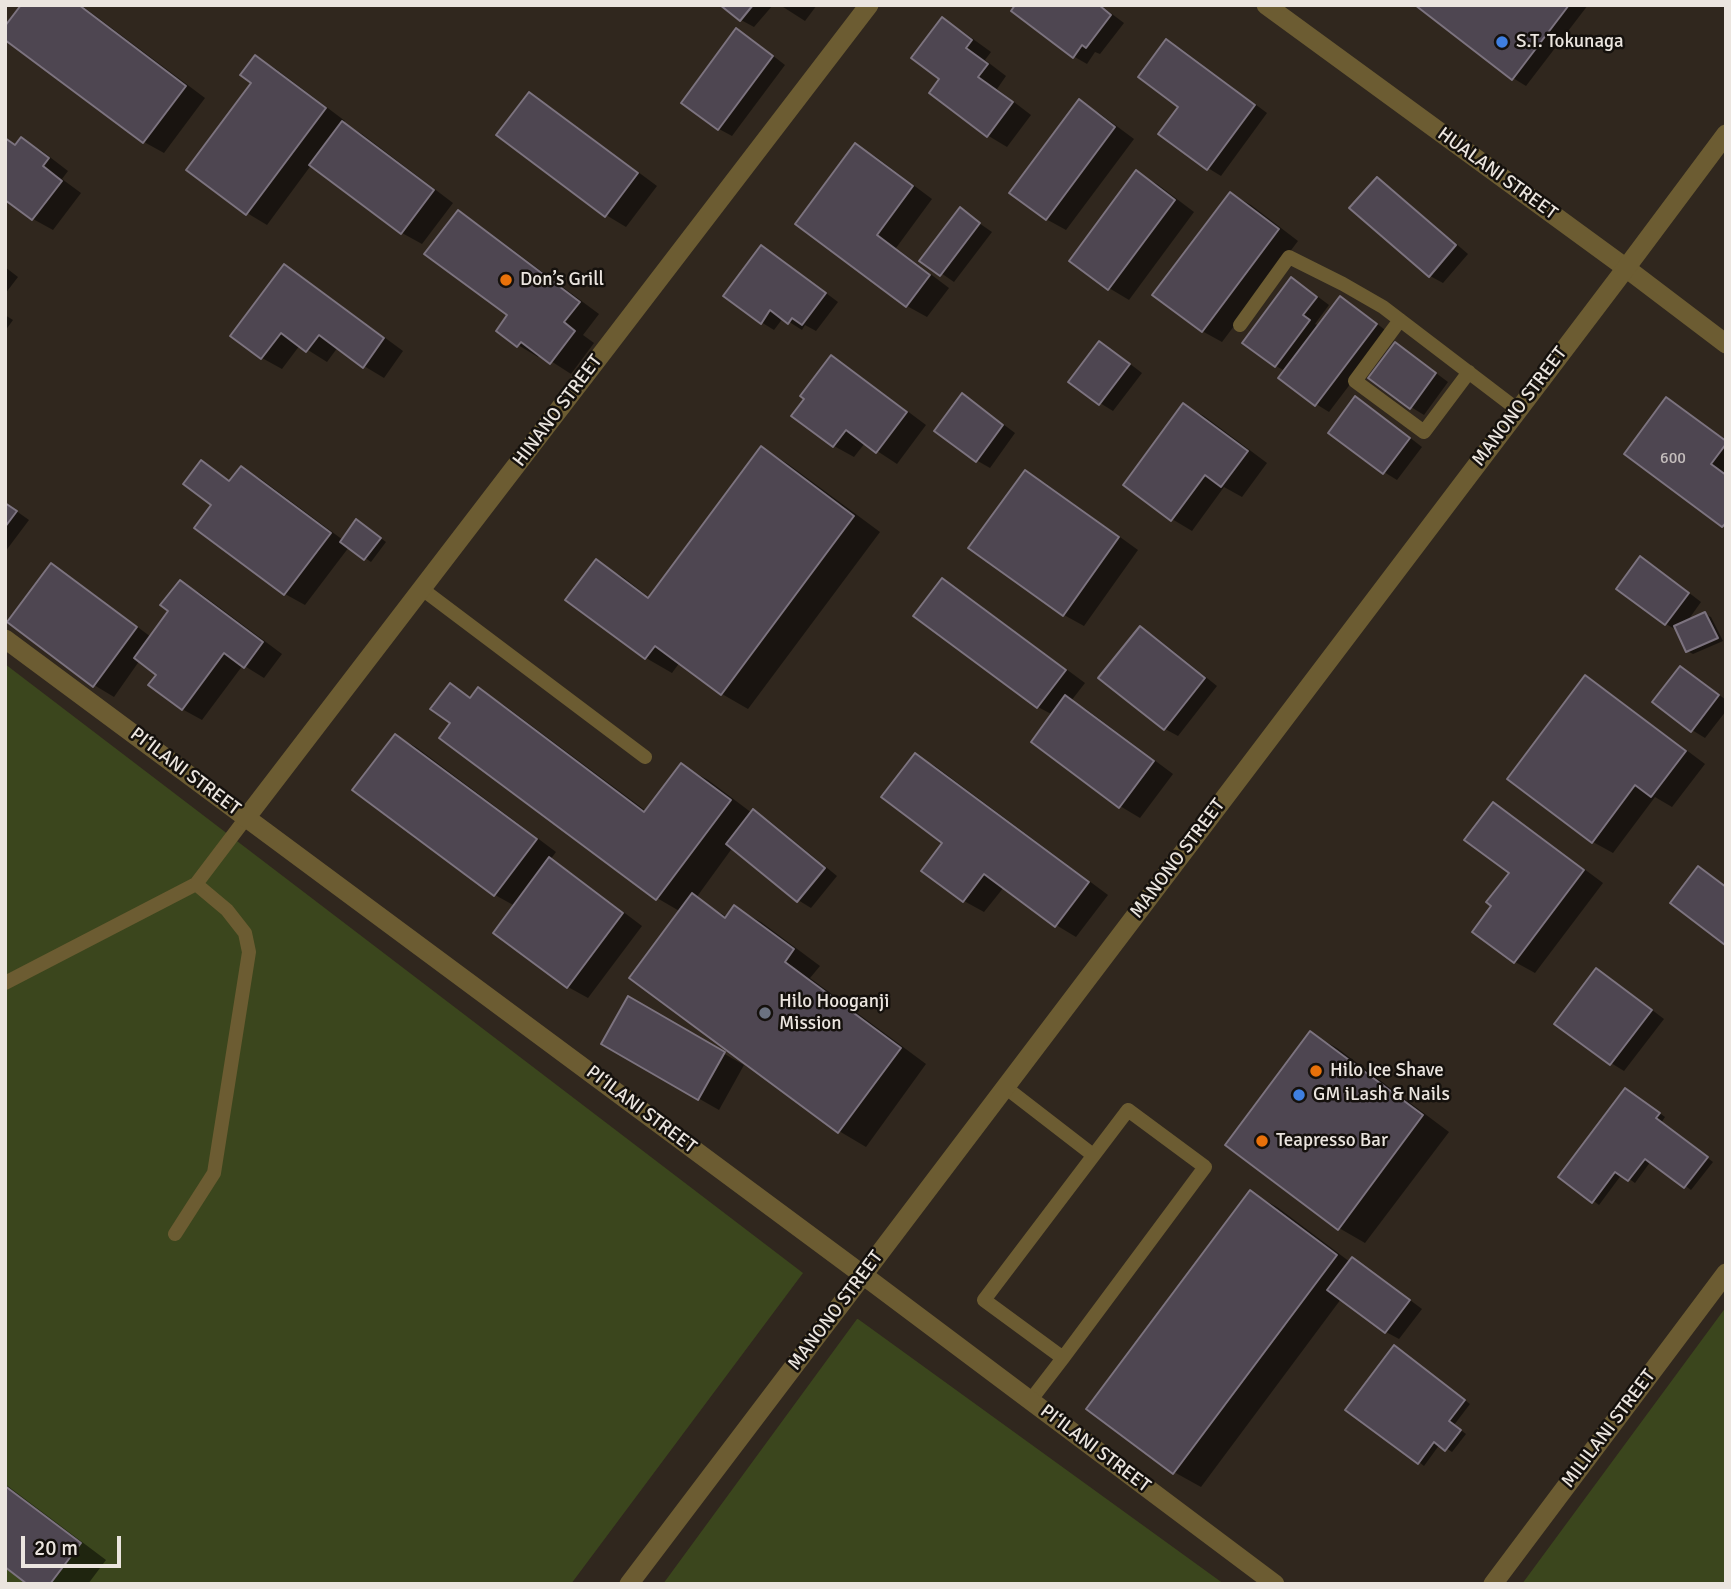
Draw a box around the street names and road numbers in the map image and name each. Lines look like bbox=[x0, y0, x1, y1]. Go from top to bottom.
street label: HUALANI STREET bbox=[1433, 123, 1561, 225]
street label: MANONO STREET bbox=[1468, 343, 1572, 471]
street label: HINANO STREET bbox=[509, 351, 607, 471]
street label: PI‘ILANI STREET bbox=[125, 723, 245, 821]
street label: MANONO STREET bbox=[1126, 795, 1230, 923]
street label: PI‘ILANI STREET bbox=[581, 1061, 701, 1159]
street label: MANONO STREET bbox=[784, 1247, 888, 1375]
street label: MILILANI STREET bbox=[1557, 1365, 1661, 1493]
street label: PI‘ILANI STREET bbox=[1035, 1400, 1155, 1498]

